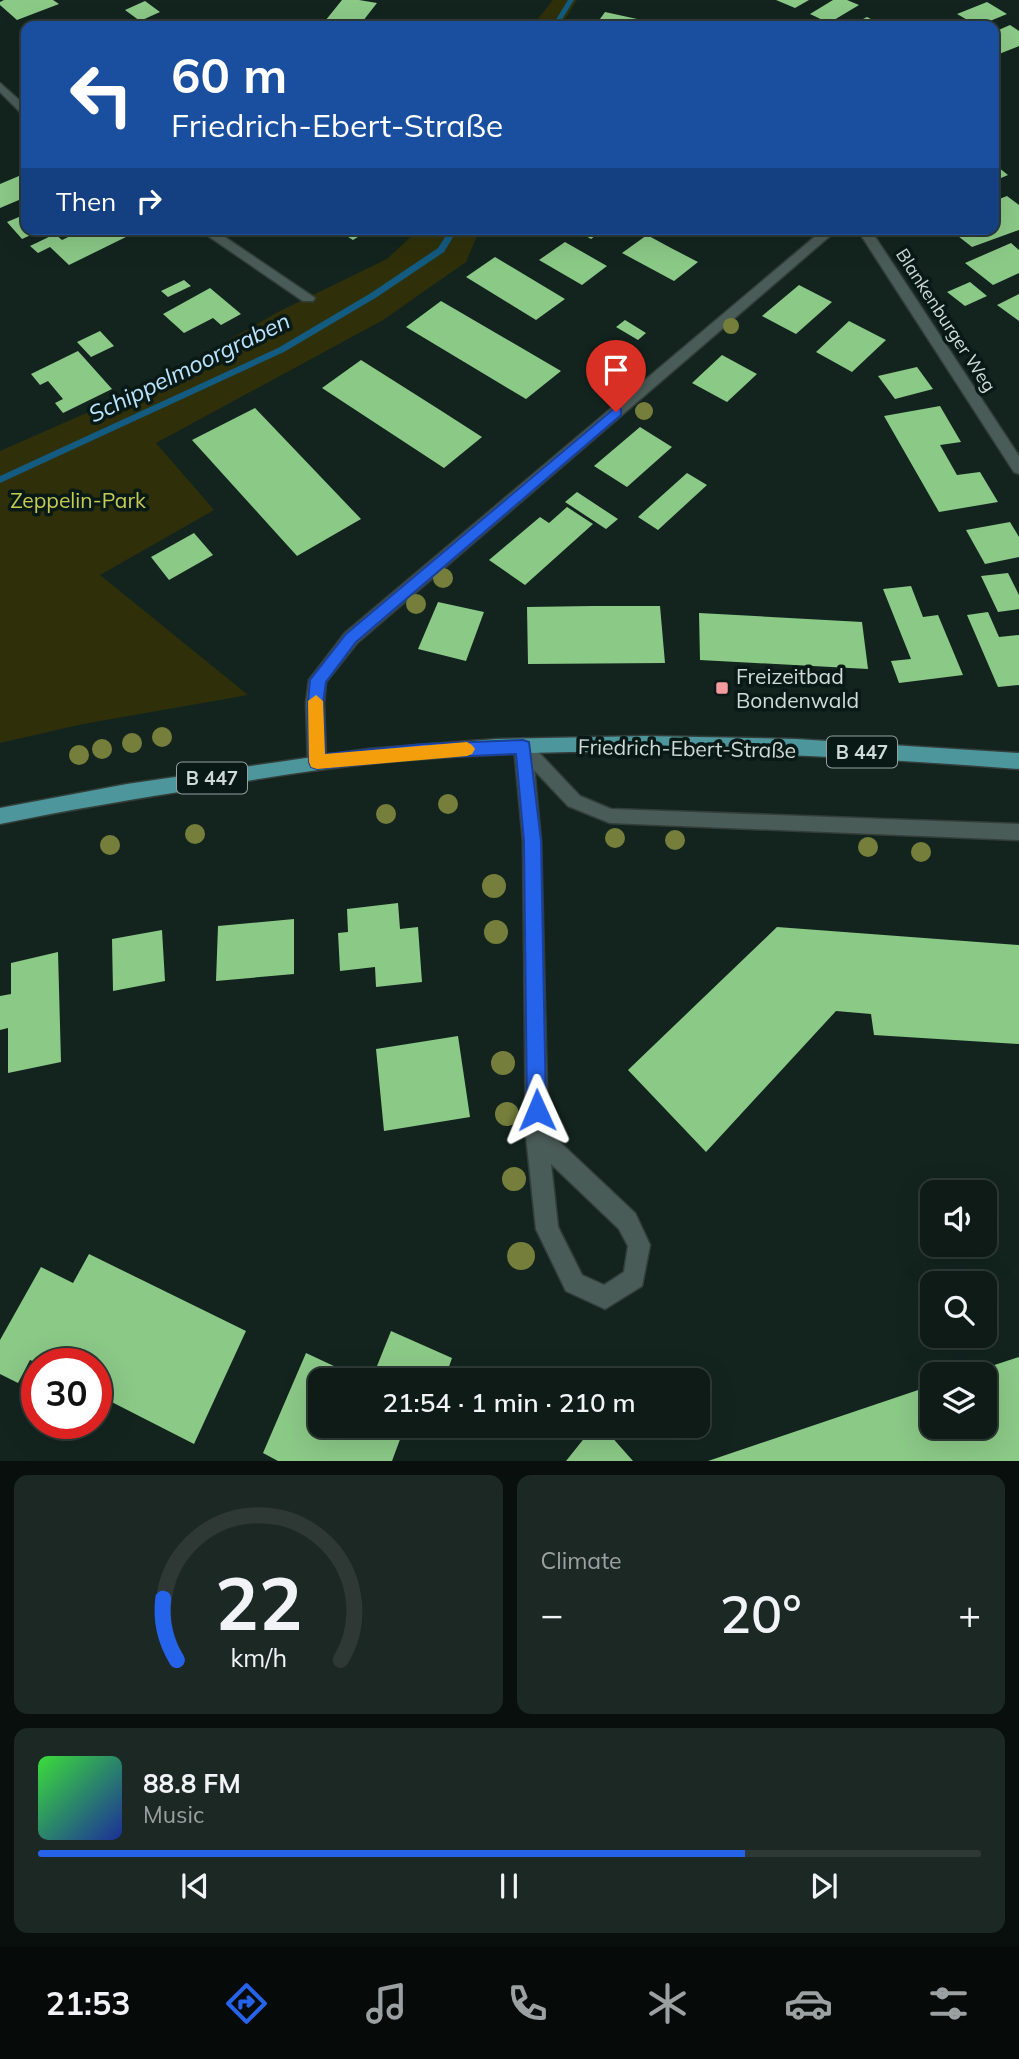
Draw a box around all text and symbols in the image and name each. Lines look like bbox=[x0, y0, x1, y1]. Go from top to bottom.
text: 60 m bbox=[171, 44, 287, 105]
icon: left bbox=[56, 49, 147, 140]
text: Friedrich-Ebert-Straße bbox=[171, 105, 503, 145]
icon: right bbox=[130, 182, 168, 220]
text: Then bbox=[56, 185, 116, 218]
street label: Blankenburger Weg bbox=[891, 244, 1001, 396]
water label: Schippelmoorgraben bbox=[84, 306, 294, 428]
pin bbox=[586, 340, 646, 412]
icon: arrive bbox=[597, 351, 635, 389]
park label: Zeppelin-Park bbox=[10, 487, 146, 513]
place label: Freizeitbad Bondenwald bbox=[736, 663, 859, 713]
marker: Freizeitbad Bondenwald bbox=[714, 680, 730, 696]
street label: Friedrich-Ebert-Straße bbox=[578, 733, 796, 763]
road number: B 447 bbox=[827, 736, 897, 768]
road number: B 447 bbox=[177, 762, 247, 793]
position arrow bbox=[500, 1073, 574, 1147]
map controls bbox=[920, 1180, 997, 1439]
button: sound bbox=[920, 1180, 997, 1257]
button: search bbox=[920, 1271, 997, 1348]
speed limit sign: 30 bbox=[21, 1348, 112, 1439]
button: layers bbox=[920, 1362, 997, 1439]
text: 21:54 · 1 min · 210 m bbox=[382, 1386, 636, 1419]
text: Climate bbox=[541, 1546, 622, 1575]
text: 22 bbox=[215, 1558, 302, 1649]
text: 20° bbox=[720, 1581, 802, 1646]
text: − bbox=[541, 1590, 563, 1638]
text: + bbox=[958, 1590, 981, 1638]
text: km/h bbox=[230, 1642, 287, 1673]
text: 88.8 FM bbox=[143, 1767, 241, 1800]
text: Music bbox=[143, 1800, 204, 1829]
icon: previous bbox=[176, 1867, 214, 1905]
icon: pause bbox=[490, 1867, 528, 1905]
icon: next bbox=[805, 1867, 843, 1905]
icon: directions bbox=[222, 1979, 271, 2028]
icon: music bbox=[362, 1979, 411, 2028]
icon: phone bbox=[503, 1979, 552, 2028]
icon: climate bbox=[643, 1979, 692, 2028]
icon: car bbox=[784, 1979, 833, 2028]
icon: filters bbox=[924, 1979, 973, 2028]
text: 21:53 bbox=[46, 1983, 130, 2023]

